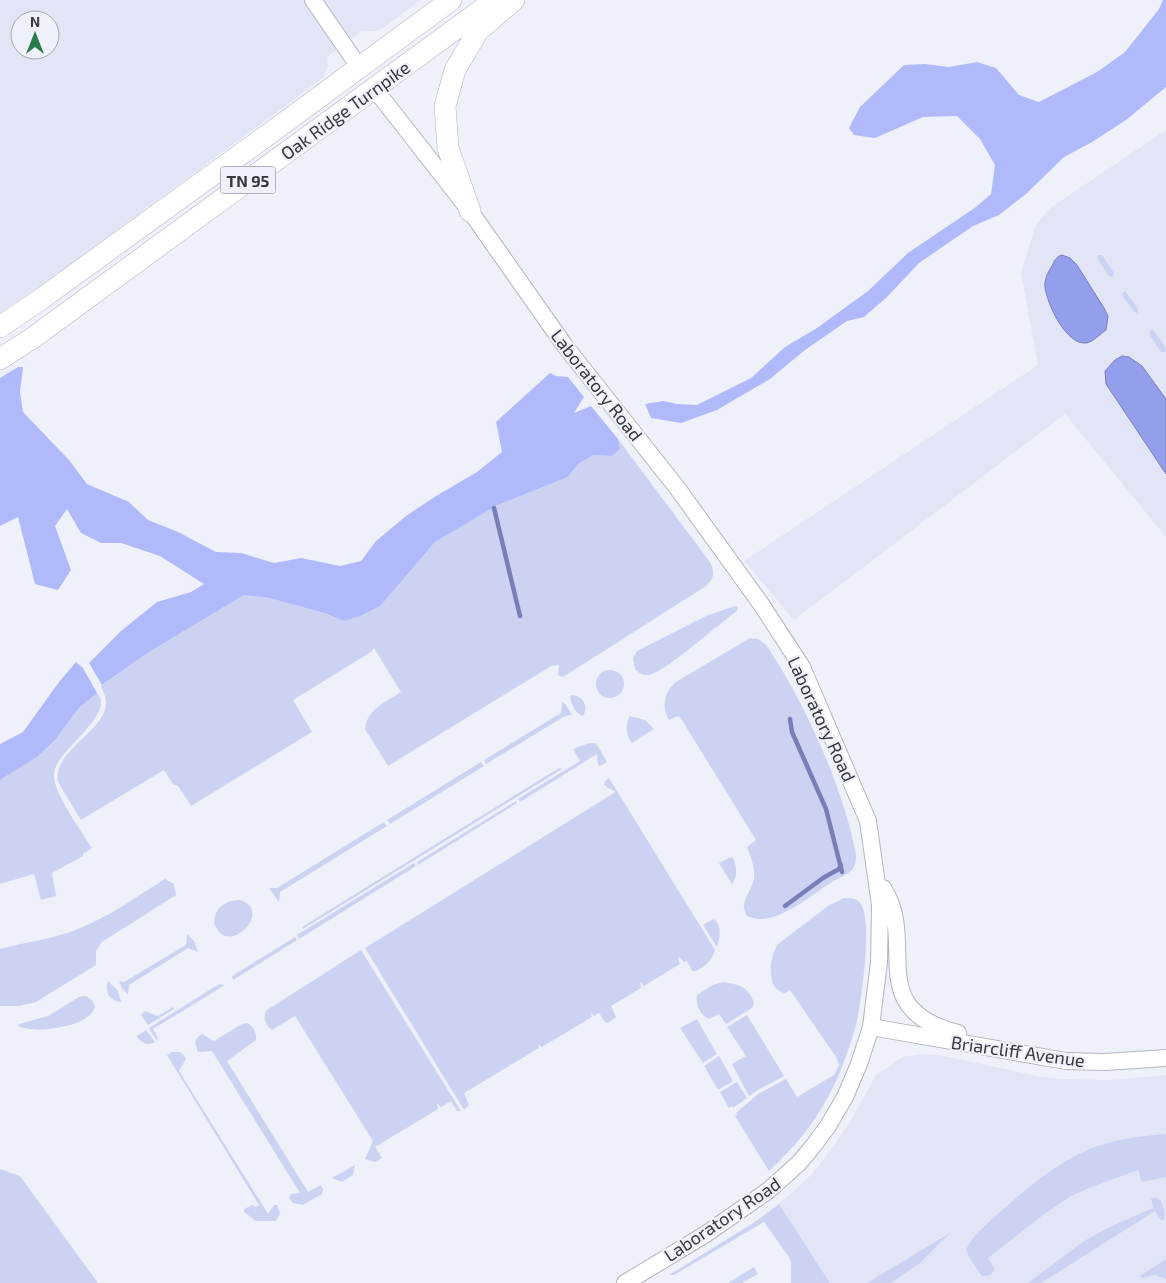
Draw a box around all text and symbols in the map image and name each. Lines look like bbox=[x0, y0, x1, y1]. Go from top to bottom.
north arrow bbox=[10, 10, 60, 60]
text: N bbox=[30, 13, 40, 30]
street label: Oak Ridge Turnpike bbox=[276, 56, 414, 164]
road number: TN 95 bbox=[220, 166, 276, 194]
street label: Laboratory Road bbox=[547, 325, 647, 445]
street label: Laboratory Road bbox=[783, 653, 861, 785]
street label: Briarcliff Avenue bbox=[950, 1031, 1086, 1071]
street label: Laboratory Road bbox=[660, 1172, 784, 1266]

